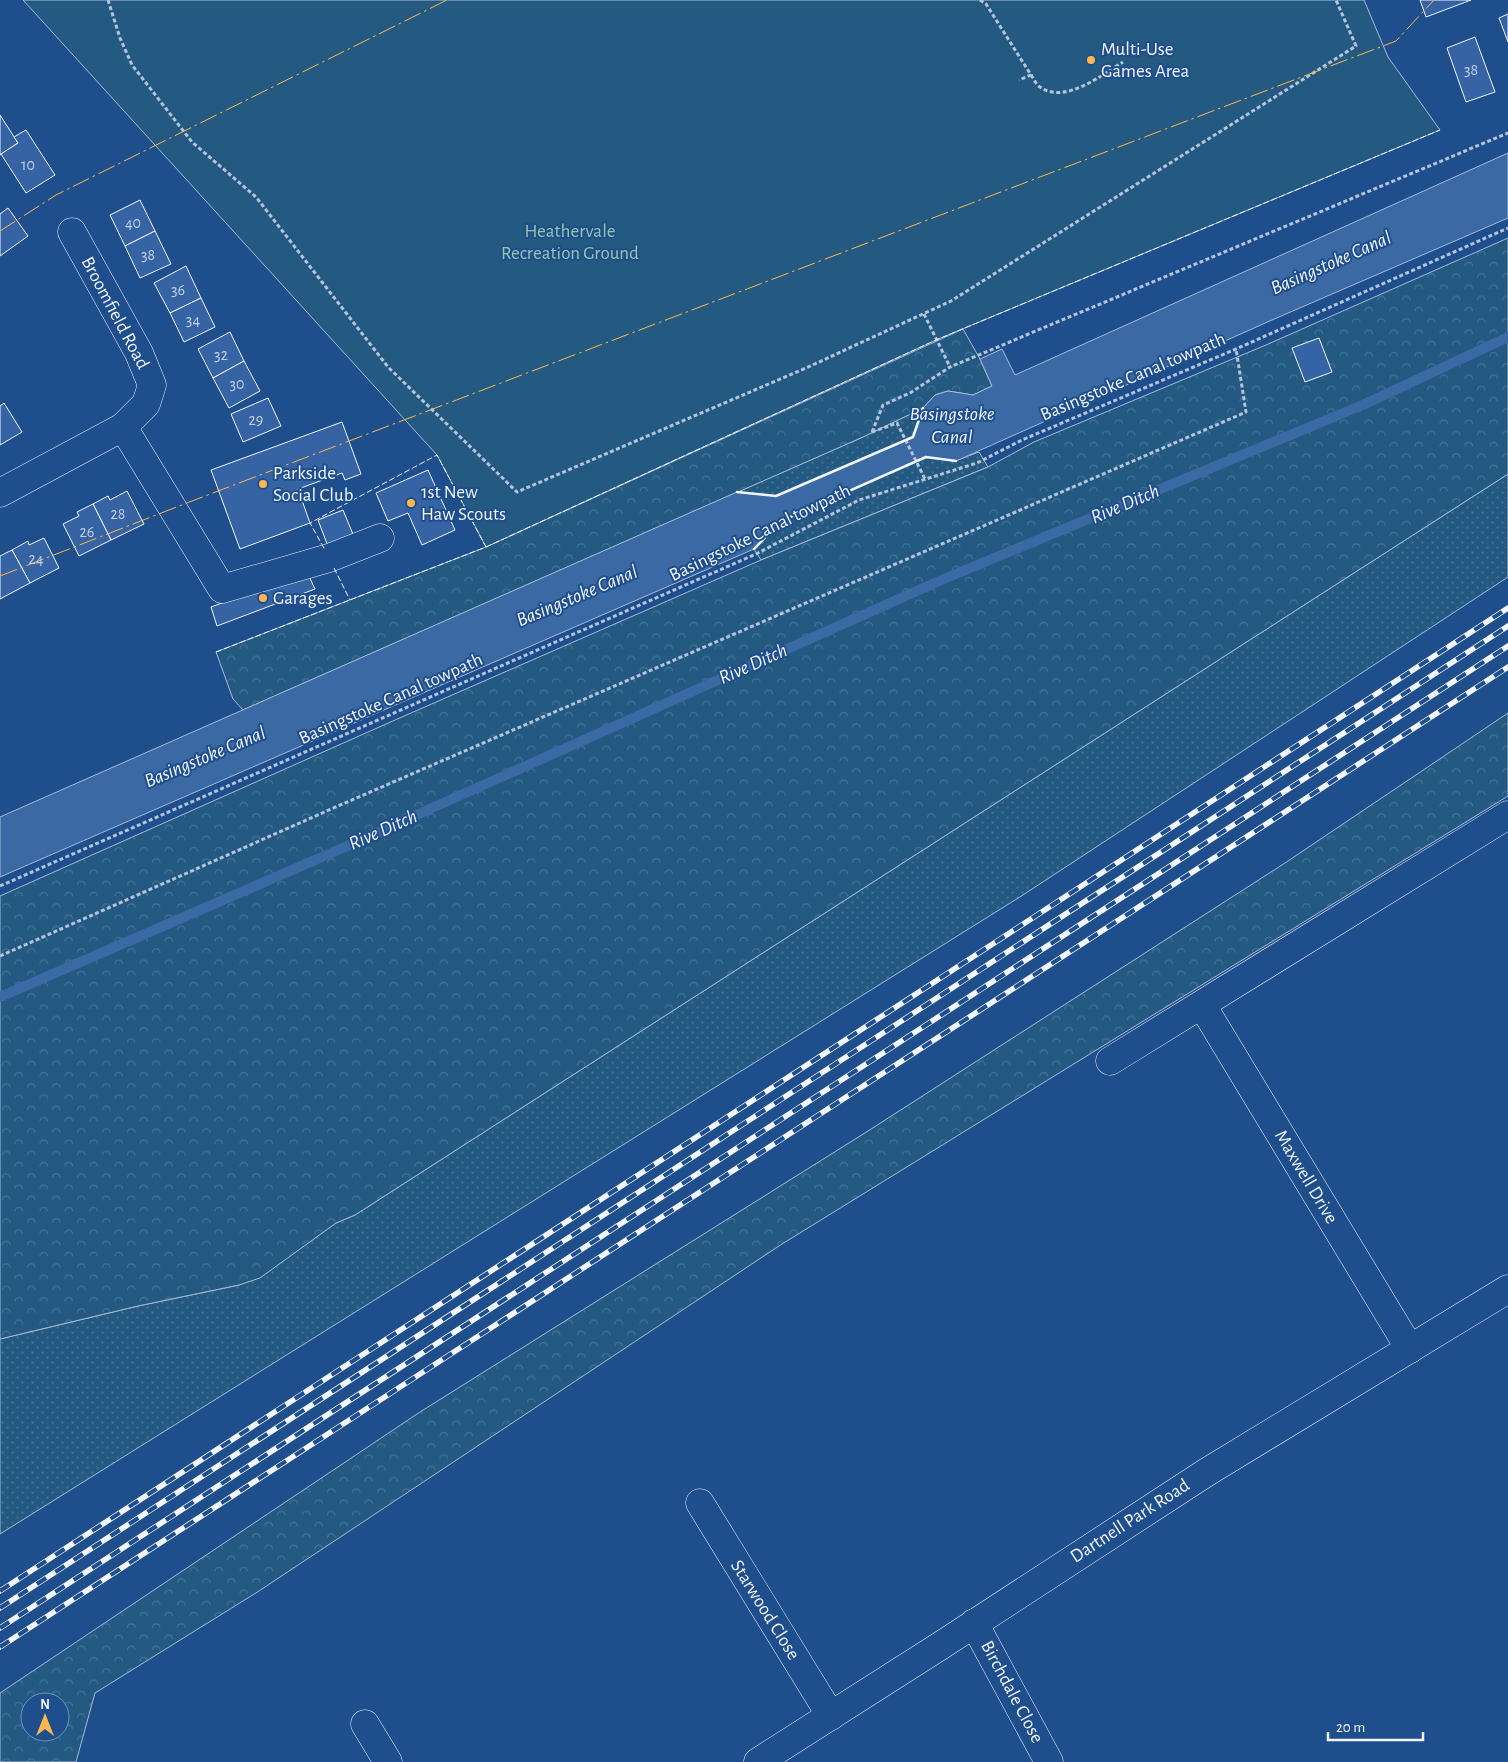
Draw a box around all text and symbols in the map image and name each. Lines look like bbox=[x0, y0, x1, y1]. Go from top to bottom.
place label: Multi-Use Games Area bbox=[1101, 40, 1190, 81]
marker: Multi-Use Games Area bbox=[1085, 54, 1097, 66]
house number: 38 bbox=[1464, 62, 1478, 78]
house number: 10 bbox=[21, 157, 35, 173]
house number: 40 bbox=[125, 215, 141, 231]
park label: Heathervale Recreation Ground bbox=[501, 222, 639, 263]
water label: Basingstoke Canal bbox=[1268, 227, 1394, 298]
house number: 38 bbox=[141, 247, 155, 263]
street label: Broomfield Road bbox=[77, 254, 153, 373]
house number: 36 bbox=[171, 282, 185, 298]
house number: 34 bbox=[186, 312, 200, 328]
street label: Basingstoke Canal towpath bbox=[1038, 329, 1228, 425]
house number: 32 bbox=[214, 347, 228, 363]
house number: 30 bbox=[229, 376, 245, 392]
water label: Basingstoke Canal bbox=[909, 404, 995, 447]
house number: 29 bbox=[249, 412, 263, 428]
place label: Parkside Social Club bbox=[273, 464, 353, 505]
marker: Parkside Social Club bbox=[257, 478, 269, 490]
street label: Basingstoke Canal towpath bbox=[666, 481, 854, 585]
water label: Rive Ditch bbox=[1088, 481, 1162, 527]
place label: 1st New Haw Scouts bbox=[421, 483, 506, 524]
marker: 1st New Haw Scouts bbox=[405, 497, 417, 509]
house number: 28 bbox=[111, 506, 125, 522]
house number: 26 bbox=[80, 524, 94, 540]
house number: 24 bbox=[29, 551, 44, 567]
water label: Basingstoke Canal bbox=[513, 561, 641, 631]
place label: Garages bbox=[273, 589, 333, 608]
marker: Garages bbox=[257, 592, 269, 604]
water label: Rive Ditch bbox=[716, 640, 790, 688]
street label: Basingstoke Canal towpath bbox=[296, 650, 486, 748]
water label: Basingstoke Canal bbox=[141, 722, 269, 792]
water label: Rive Ditch bbox=[346, 806, 420, 854]
street label: Maxwell Drive bbox=[1271, 1127, 1341, 1227]
street label: Dartnell Park Road bbox=[1067, 1475, 1193, 1567]
street label: Starwood Close bbox=[727, 1557, 803, 1663]
street label: Birchdale Close bbox=[977, 1638, 1047, 1746]
north arrow bbox=[20, 1692, 70, 1742]
text: N bbox=[40, 1698, 50, 1712]
scale bar bbox=[1328, 1710, 1423, 1742]
text: 20 m bbox=[1336, 1720, 1365, 1735]

